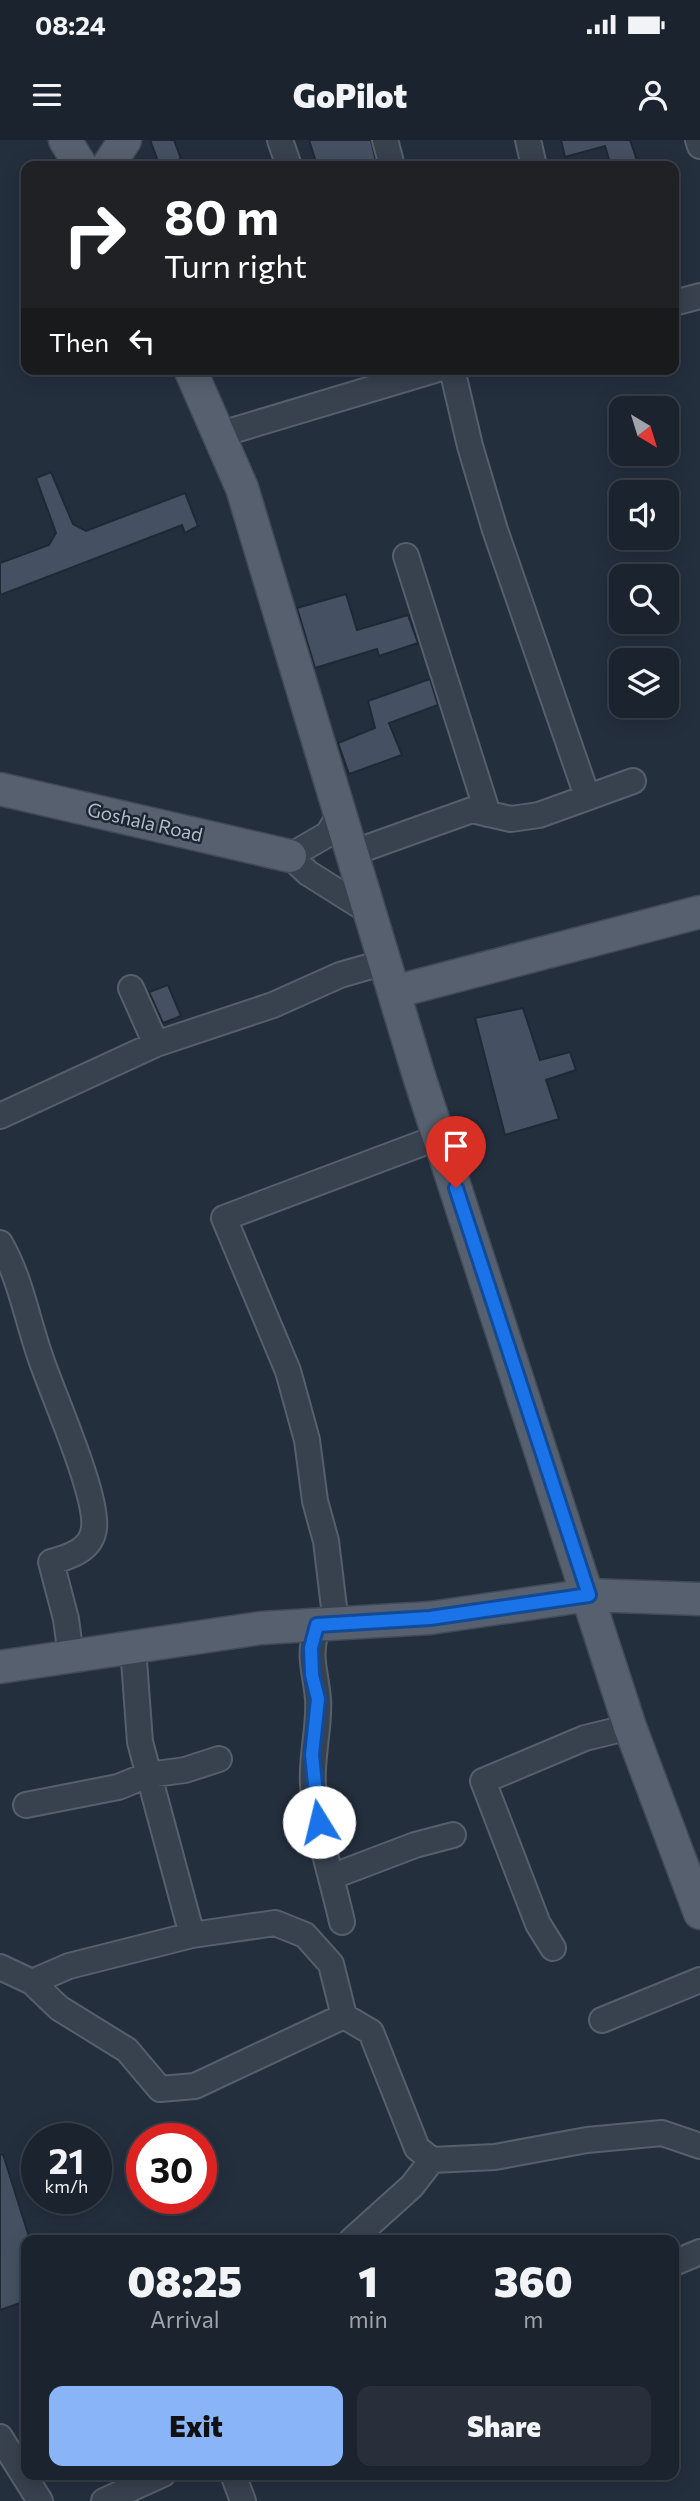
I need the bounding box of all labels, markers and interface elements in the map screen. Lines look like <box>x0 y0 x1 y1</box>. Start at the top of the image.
text: 08:24 <box>35 9 106 40</box>
text: GoPilot <box>293 75 407 115</box>
icon: menu <box>28 76 66 114</box>
icon: person <box>634 76 672 114</box>
text: 80 m <box>164 185 279 245</box>
icon: right <box>49 189 140 280</box>
text: Turn right <box>164 245 307 285</box>
icon: left <box>123 322 161 360</box>
text: Then <box>49 326 109 357</box>
north arrow <box>609 396 679 466</box>
map controls <box>609 396 679 718</box>
button: sound <box>609 480 679 550</box>
button: search <box>609 564 679 634</box>
button: layers <box>609 648 679 718</box>
street label: Goshala Road <box>85 797 205 846</box>
pin <box>426 1116 486 1188</box>
icon: arrive <box>437 1127 475 1165</box>
position arrow <box>282 1785 356 1859</box>
speed limit sign: 30 <box>126 2123 217 2214</box>
text: 21 <box>49 2138 84 2181</box>
text: km/h <box>45 2175 88 2197</box>
text: 08:25 <box>127 2254 242 2306</box>
text: 1 <box>358 2254 378 2306</box>
text: 360 <box>494 2254 573 2306</box>
text: Arrival <box>150 2305 220 2333</box>
text: min <box>348 2305 388 2333</box>
text: m <box>523 2305 543 2333</box>
button: Exit <box>49 2386 343 2466</box>
button: Share <box>357 2386 651 2466</box>

